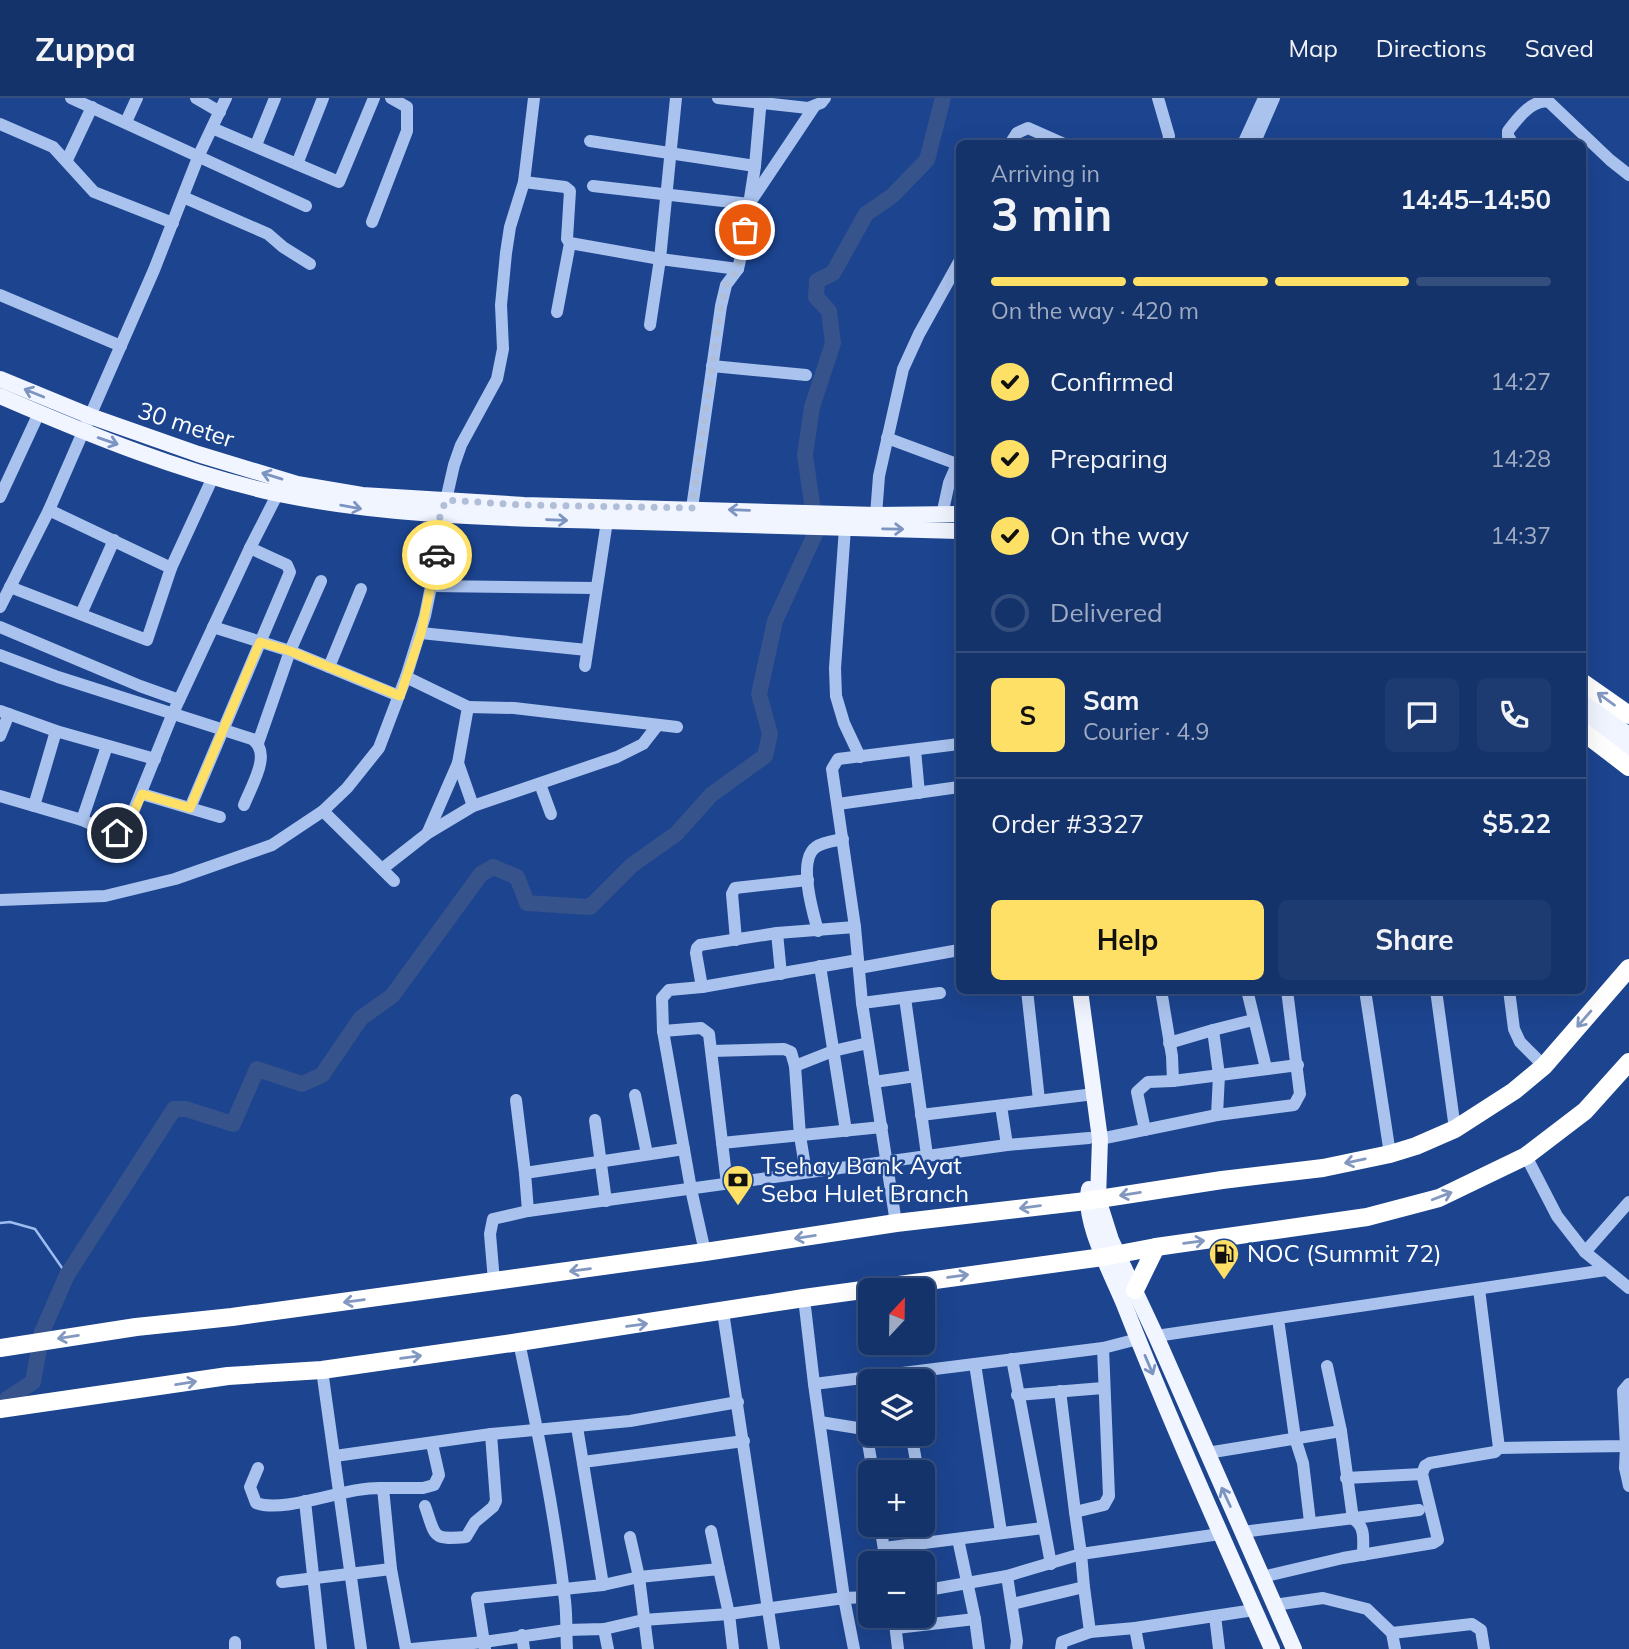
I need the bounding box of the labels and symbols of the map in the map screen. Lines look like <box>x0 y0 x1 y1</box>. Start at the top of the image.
pin <box>715 200 775 260</box>
one-way arrow <box>24 386 45 399</box>
street label: 30 meter <box>134 394 238 454</box>
one-way arrow <box>97 436 119 448</box>
one-way arrow <box>261 469 283 482</box>
one-way arrow <box>339 500 362 514</box>
one-way arrow <box>728 503 751 516</box>
one-way arrow <box>545 513 568 526</box>
courier <box>402 520 472 590</box>
one-way arrow <box>881 523 904 536</box>
one-way arrow <box>1597 691 1616 706</box>
pin <box>87 803 147 863</box>
one-way arrow <box>1576 1010 1592 1028</box>
place label: Tsehay Bank Ayat Seba Hulet Branch <box>761 1150 969 1208</box>
one-way arrow <box>1344 1155 1367 1169</box>
bank icon: Tsehay Bank Ayat Seba Hulet Branch <box>721 1163 755 1207</box>
one-way arrow <box>1119 1188 1142 1201</box>
one-way arrow <box>1430 1189 1452 1202</box>
one-way arrow <box>1020 1201 1042 1214</box>
one-way arrow <box>794 1231 817 1244</box>
one-way arrow <box>1183 1235 1205 1248</box>
fuel station icon: NOC (Summit 72) <box>1207 1237 1241 1281</box>
place label: NOC (Summit 72) <box>1247 1238 1442 1268</box>
one-way arrow <box>569 1263 592 1276</box>
one-way arrow <box>946 1269 969 1282</box>
north arrow <box>858 1278 934 1354</box>
one-way arrow <box>344 1294 366 1307</box>
one-way arrow <box>625 1318 647 1331</box>
one-way arrow <box>57 1331 80 1344</box>
one-way arrow <box>400 1351 422 1364</box>
one-way arrow <box>1143 1354 1156 1375</box>
one-way arrow <box>174 1376 196 1389</box>
one-way arrow <box>1219 1487 1232 1508</box>

